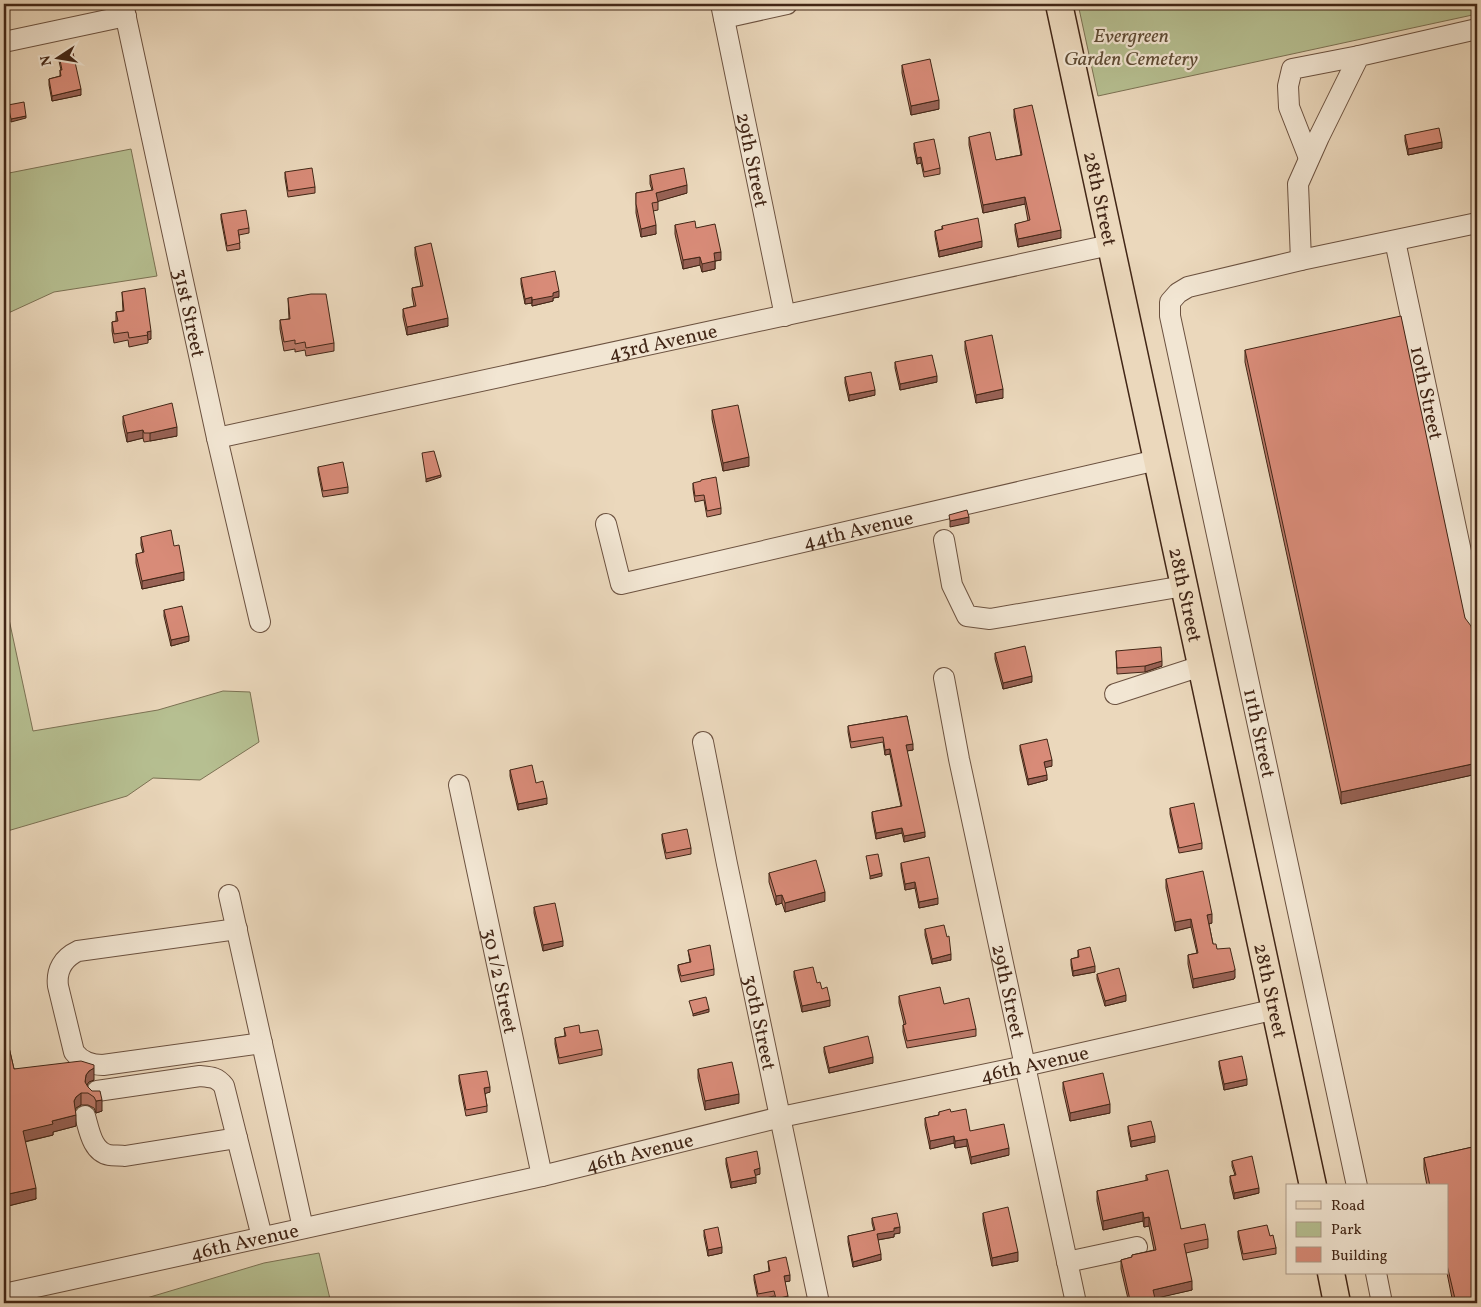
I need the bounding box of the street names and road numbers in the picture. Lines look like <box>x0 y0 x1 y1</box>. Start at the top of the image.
street label: 29th Street <box>728 110 774 210</box>
street label: 28th Street <box>1075 149 1123 249</box>
street label: 31st Street <box>165 266 211 360</box>
street label: 43rd Avenue <box>606 318 720 369</box>
street label: 10th Street <box>1402 344 1449 443</box>
street label: 44th Avenue <box>800 505 916 557</box>
street label: 28th Street <box>1160 545 1208 645</box>
street label: 11th Street <box>1235 686 1281 781</box>
street label: 30 1/2 Street <box>474 926 523 1036</box>
street label: 28th Street <box>1245 941 1293 1041</box>
street label: 29th Street <box>983 942 1031 1042</box>
street label: 30th Street <box>735 972 782 1073</box>
street label: 46th Avenue <box>978 1040 1092 1091</box>
street label: 46th Avenue <box>583 1127 697 1181</box>
street label: 46th Avenue <box>188 1218 302 1269</box>

